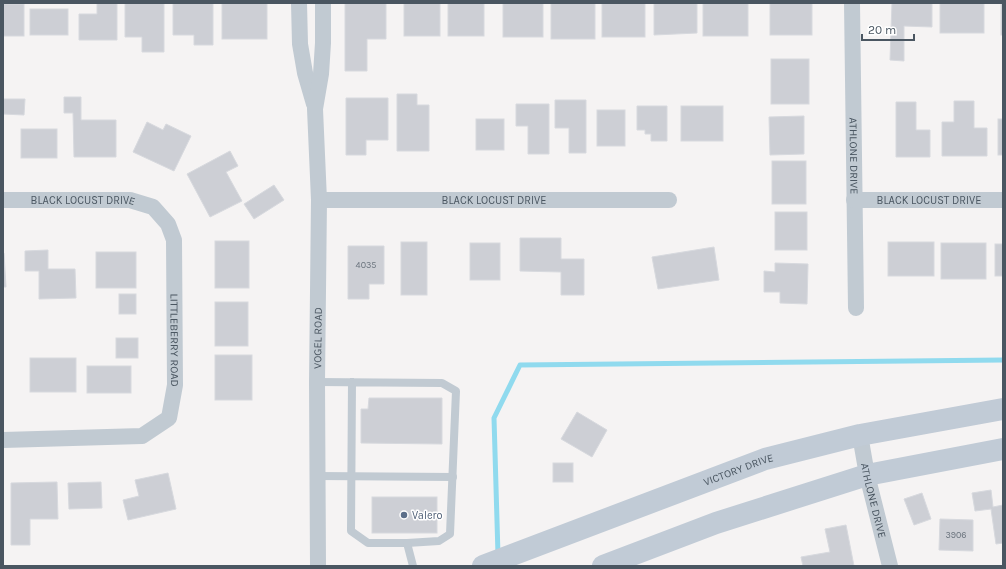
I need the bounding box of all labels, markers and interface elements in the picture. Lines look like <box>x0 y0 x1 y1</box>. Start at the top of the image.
scale bar <box>862 16 914 42</box>
text: 20 m <box>868 23 896 37</box>
street label: ATHLONE DRIVE <box>847 117 861 194</box>
street label: BLACK LOCUST DRIVE <box>31 194 137 208</box>
street label: BLACK LOCUST DRIVE <box>442 194 546 207</box>
street label: BLACK LOCUST DRIVE <box>877 194 981 207</box>
house number: 4035 <box>356 260 376 270</box>
street label: LITTLEBERRY ROAD <box>168 294 182 387</box>
street label: VOGEL ROAD <box>311 307 324 369</box>
street label: VICTORY DRIVE <box>702 451 775 488</box>
street label: ATHLONE DRIVE <box>859 462 889 539</box>
place label: Valero <box>412 509 443 522</box>
marker: Valero <box>399 510 409 520</box>
house number: 3906 <box>945 530 967 540</box>

